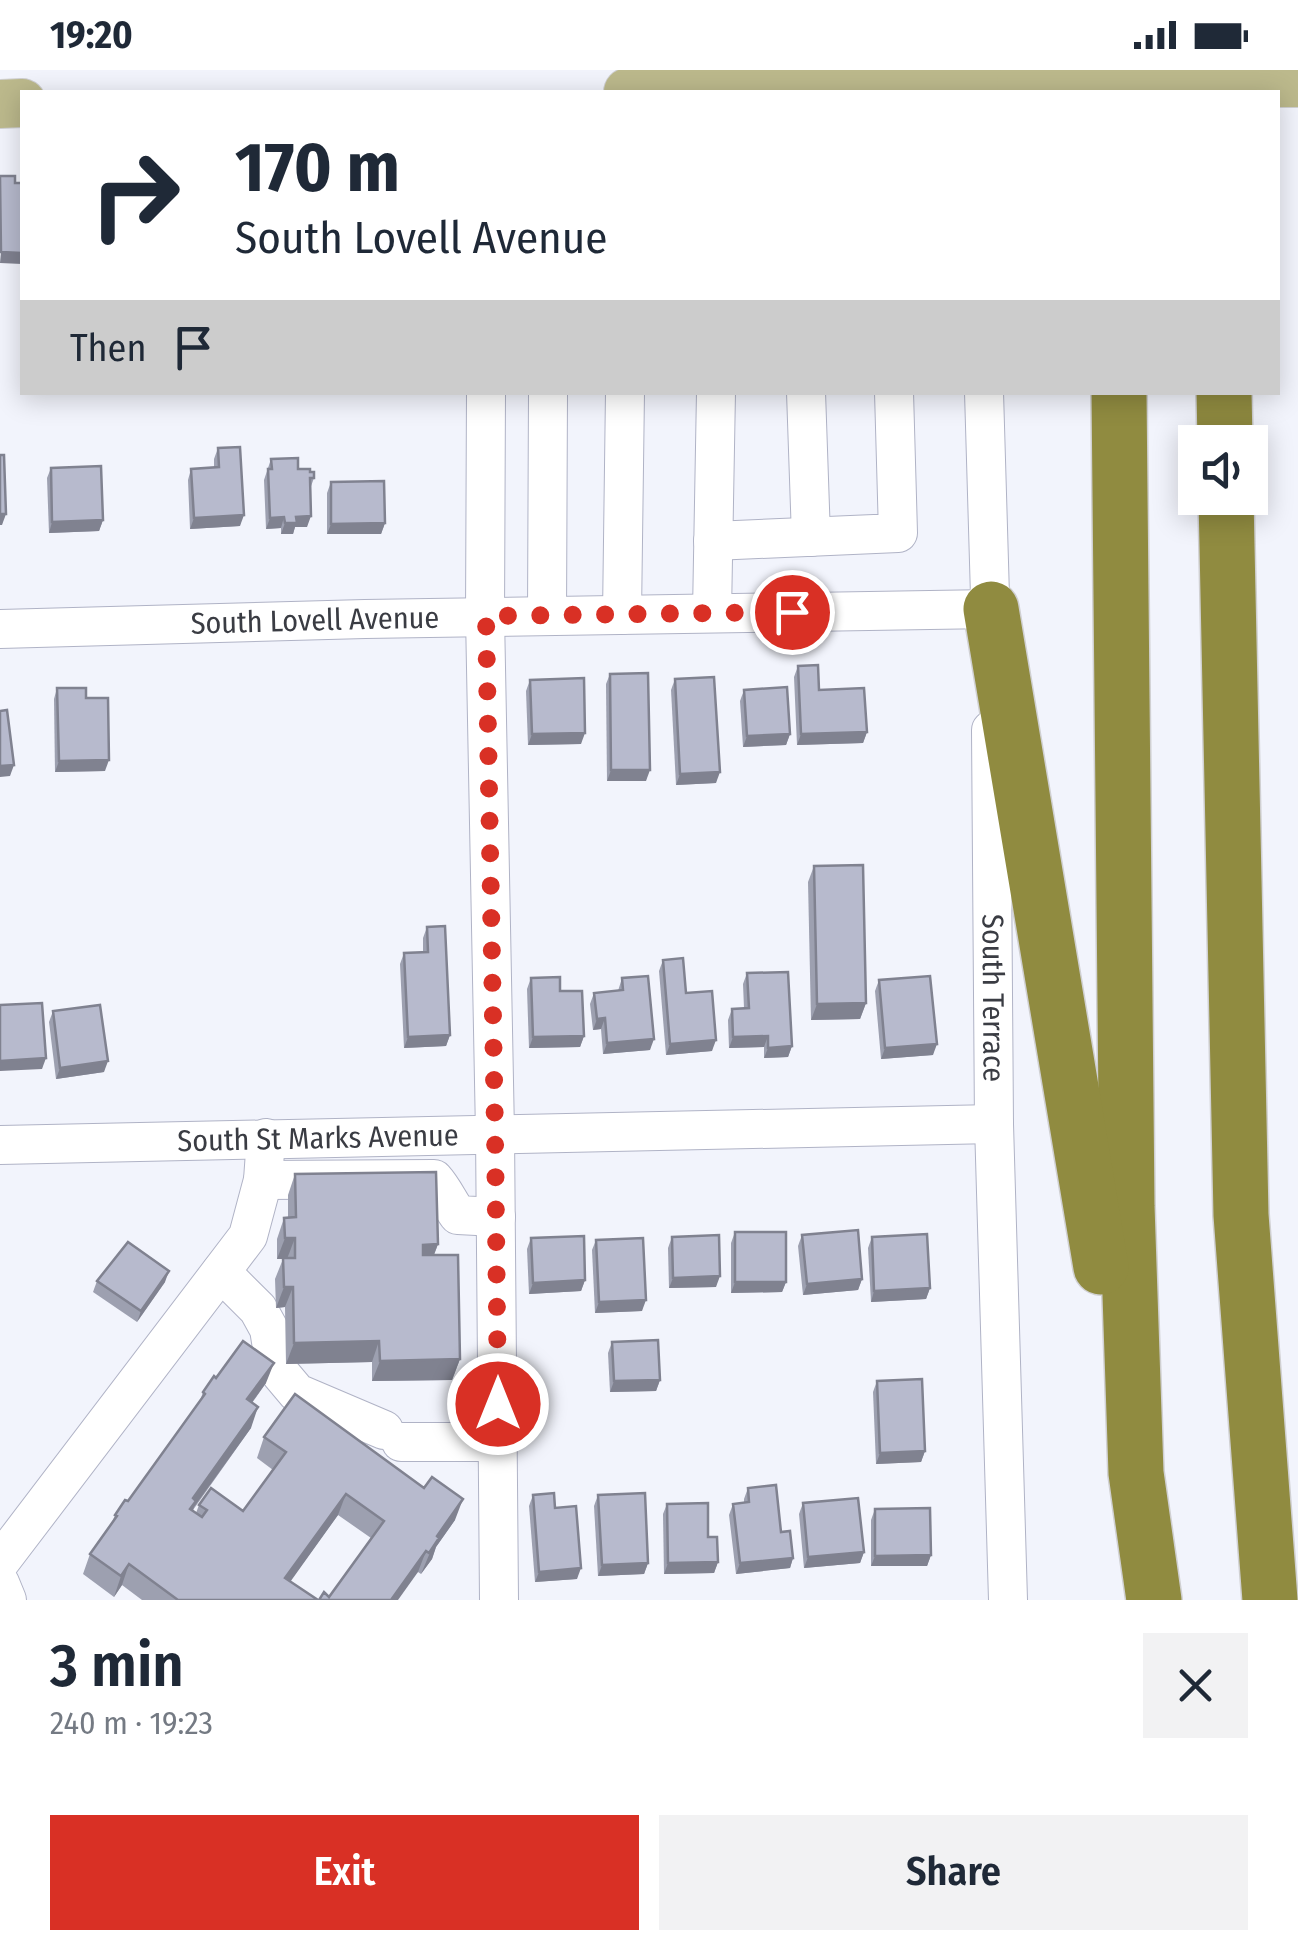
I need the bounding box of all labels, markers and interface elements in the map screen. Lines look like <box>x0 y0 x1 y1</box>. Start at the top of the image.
text: 19:20 <box>50 12 133 58</box>
text: 170 m <box>235 126 400 210</box>
icon: right <box>70 130 200 260</box>
text: South Lovell Avenue <box>235 211 608 265</box>
icon: arrive <box>166 320 221 375</box>
text: Then <box>70 325 146 371</box>
map controls <box>1178 425 1268 515</box>
button: sound <box>1178 425 1268 515</box>
pin <box>750 570 835 655</box>
icon: arrive <box>765 585 820 640</box>
street label: South Lovell Avenue <box>190 600 439 642</box>
street label: South Terrace <box>974 914 1012 1082</box>
street label: South St Marks Avenue <box>177 1117 459 1159</box>
position arrow <box>446 1352 550 1456</box>
text: 3 min <box>50 1630 184 1702</box>
button: close <box>1143 1633 1248 1738</box>
text: 240 m · 19:23 <box>50 1704 213 1742</box>
button: Exit <box>50 1815 639 1930</box>
button: Share <box>659 1815 1248 1930</box>

